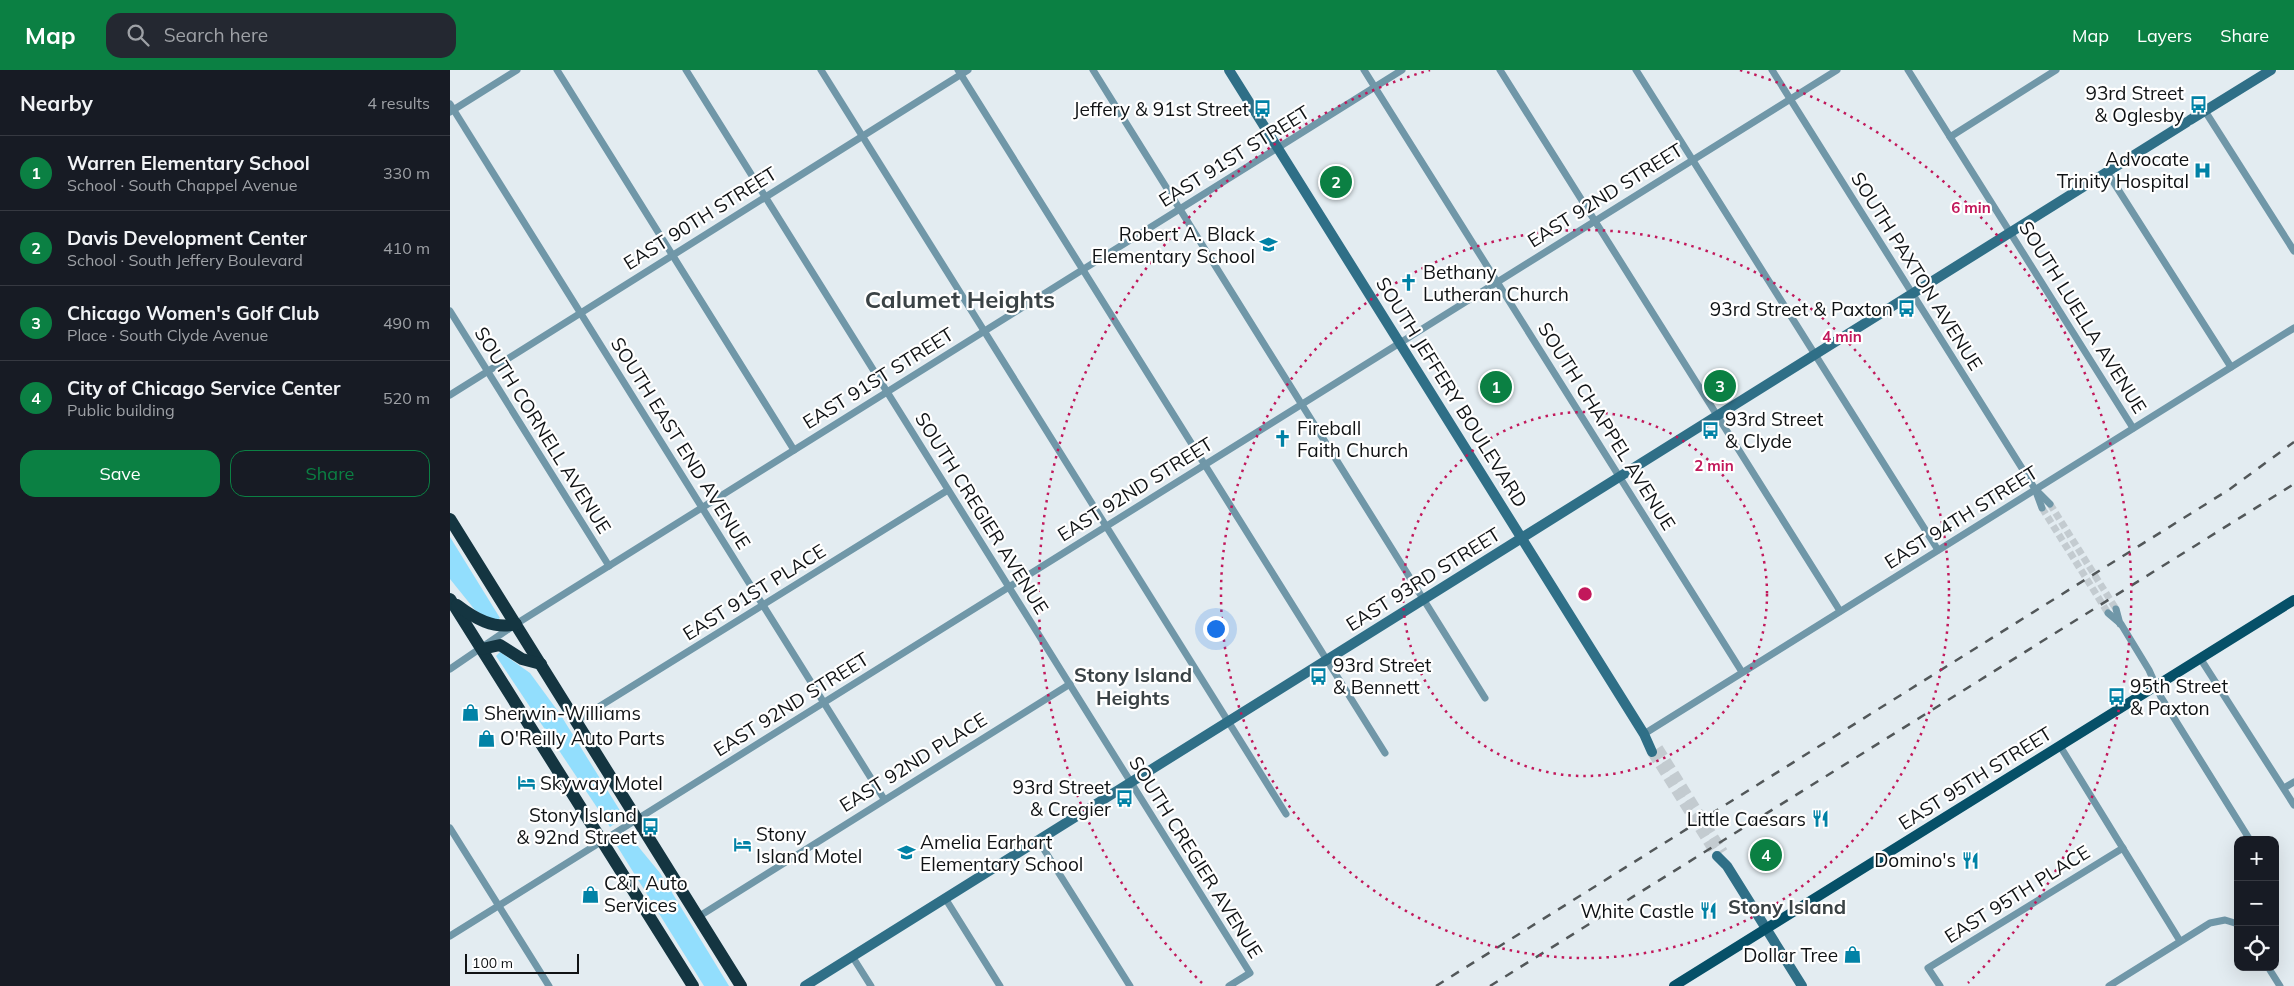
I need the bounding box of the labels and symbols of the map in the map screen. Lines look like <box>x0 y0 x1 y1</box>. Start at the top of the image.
place label: 93rd Street & Oglesby <box>2086 81 2184 127</box>
bus stop icon: 93rd Street & Oglesby <box>2188 94 2208 114</box>
place label: Jeffery & 91st Street <box>1073 97 1249 121</box>
bus stop icon: Jeffery & 91st Street <box>1253 99 1273 119</box>
street label: EAST 91ST STREET <box>1154 100 1314 212</box>
street label: EAST 92ND STREET <box>1523 137 1688 253</box>
place label: Advocate Trinity Hospital <box>2057 147 2189 193</box>
hospital icon: Advocate Trinity Hospital <box>2193 160 2213 180</box>
street label: EAST 90TH STREET <box>619 161 782 275</box>
pin: 2 <box>1320 163 1352 201</box>
street label: SOUTH PAXTON AVENUE <box>1846 167 1988 375</box>
text: 6 min <box>1951 198 1991 217</box>
street label: SOUTH LUELLA AVENUE <box>2014 216 2152 418</box>
place label: Robert A. Black Elementary School <box>1092 222 1255 268</box>
school or university icon: Robert A. Black Elementary School <box>1259 235 1279 255</box>
place label: Bethany Lutheran Church <box>1423 260 1569 306</box>
street label: SOUTH JEFFERY BOULEVARD <box>1371 272 1533 512</box>
church icon: Bethany Lutheran Church <box>1399 273 1419 293</box>
district label: Calumet Heights <box>865 284 1055 314</box>
place label: 93rd Street & Paxton <box>1710 297 1893 321</box>
bus stop icon: 93rd Street & Paxton <box>1897 299 1917 319</box>
street label: SOUTH CHAPPEL AVENUE <box>1533 318 1681 534</box>
street label: SOUTH CORNELL AVENUE <box>469 322 617 538</box>
street label: EAST 91ST STREET <box>798 322 958 434</box>
text: 4 min <box>1822 327 1862 346</box>
street label: SOUTH EAST END AVENUE <box>606 333 756 553</box>
pin: 3 <box>1704 367 1736 405</box>
pin: 1 <box>1480 368 1512 406</box>
place label: 93rd Street & Clyde <box>1725 407 1824 453</box>
street label: SOUTH CREGIER AVENUE <box>910 408 1054 618</box>
place label: Fireball Faith Church <box>1297 416 1408 462</box>
bus stop icon: 93rd Street & Clyde <box>1701 420 1721 440</box>
church icon: Fireball Faith Church <box>1273 429 1293 449</box>
street label: EAST 92ND STREET <box>1053 431 1218 547</box>
text: 2 min <box>1694 456 1734 475</box>
street label: EAST 94TH STREET <box>1880 460 2043 574</box>
street label: EAST 93RD STREET <box>1341 521 1505 636</box>
street label: EAST 91ST PLACE <box>678 538 830 646</box>
centre of rings <box>1576 585 1594 603</box>
your location <box>1203 616 1229 642</box>
street label: EAST 92ND STREET <box>709 646 874 762</box>
place label: 93rd Street & Bennett <box>1333 653 1432 699</box>
district label: Stony Island Heights <box>1074 662 1192 710</box>
bus stop icon: 93rd Street & Bennett <box>1309 666 1329 686</box>
place label: 95th Street & Paxton <box>2130 674 2228 720</box>
bus stop icon: 95th Street & Paxton <box>2106 687 2126 707</box>
place label: Sherwin-Williams <box>484 701 641 725</box>
shop icon: Sherwin-Williams <box>460 703 480 723</box>
street label: EAST 92ND PLACE <box>835 707 991 817</box>
street label: EAST 95TH STREET <box>1894 721 2057 835</box>
place label: O'Reilly Auto Parts <box>500 726 665 750</box>
shop icon: O'Reilly Auto Parts <box>476 728 496 748</box>
street label: SOUTH CREGIER AVENUE <box>1124 752 1268 962</box>
place label: Skyway Motel <box>540 771 663 795</box>
hotel icon: Skyway Motel <box>516 773 536 793</box>
place label: 93rd Street & Cregier <box>1013 775 1111 821</box>
bus stop icon: 93rd Street & Cregier <box>1115 788 1135 808</box>
place label: Stony Island & 92nd Street <box>516 803 637 849</box>
place label: Little Caesars <box>1687 807 1806 831</box>
restaurant icon: Little Caesars <box>1810 809 1830 829</box>
bus stop icon: Stony Island & 92nd Street <box>641 816 661 836</box>
place label: Stony Island Motel <box>756 822 862 868</box>
place label: Amelia Earhart Elementary School <box>920 830 1083 876</box>
hotel icon: Stony Island Motel <box>732 835 752 855</box>
pin: 4 <box>1750 836 1782 874</box>
street label: EAST 95TH PLACE <box>1940 840 2094 948</box>
school or university icon: Amelia Earhart Elementary School <box>896 843 916 863</box>
place label: Domino's <box>1874 848 1956 872</box>
restaurant icon: Domino's <box>1960 850 1980 870</box>
place label: C&T Auto Services <box>604 871 688 917</box>
shop icon: C&T Auto Services <box>580 884 600 904</box>
district label: Stony Island <box>1728 894 1846 919</box>
place label: White Castle <box>1580 899 1694 923</box>
restaurant icon: White Castle <box>1698 901 1718 921</box>
place label: Dollar Tree <box>1743 943 1838 967</box>
shop icon: Dollar Tree <box>1842 945 1862 965</box>
scale bar <box>465 951 579 974</box>

